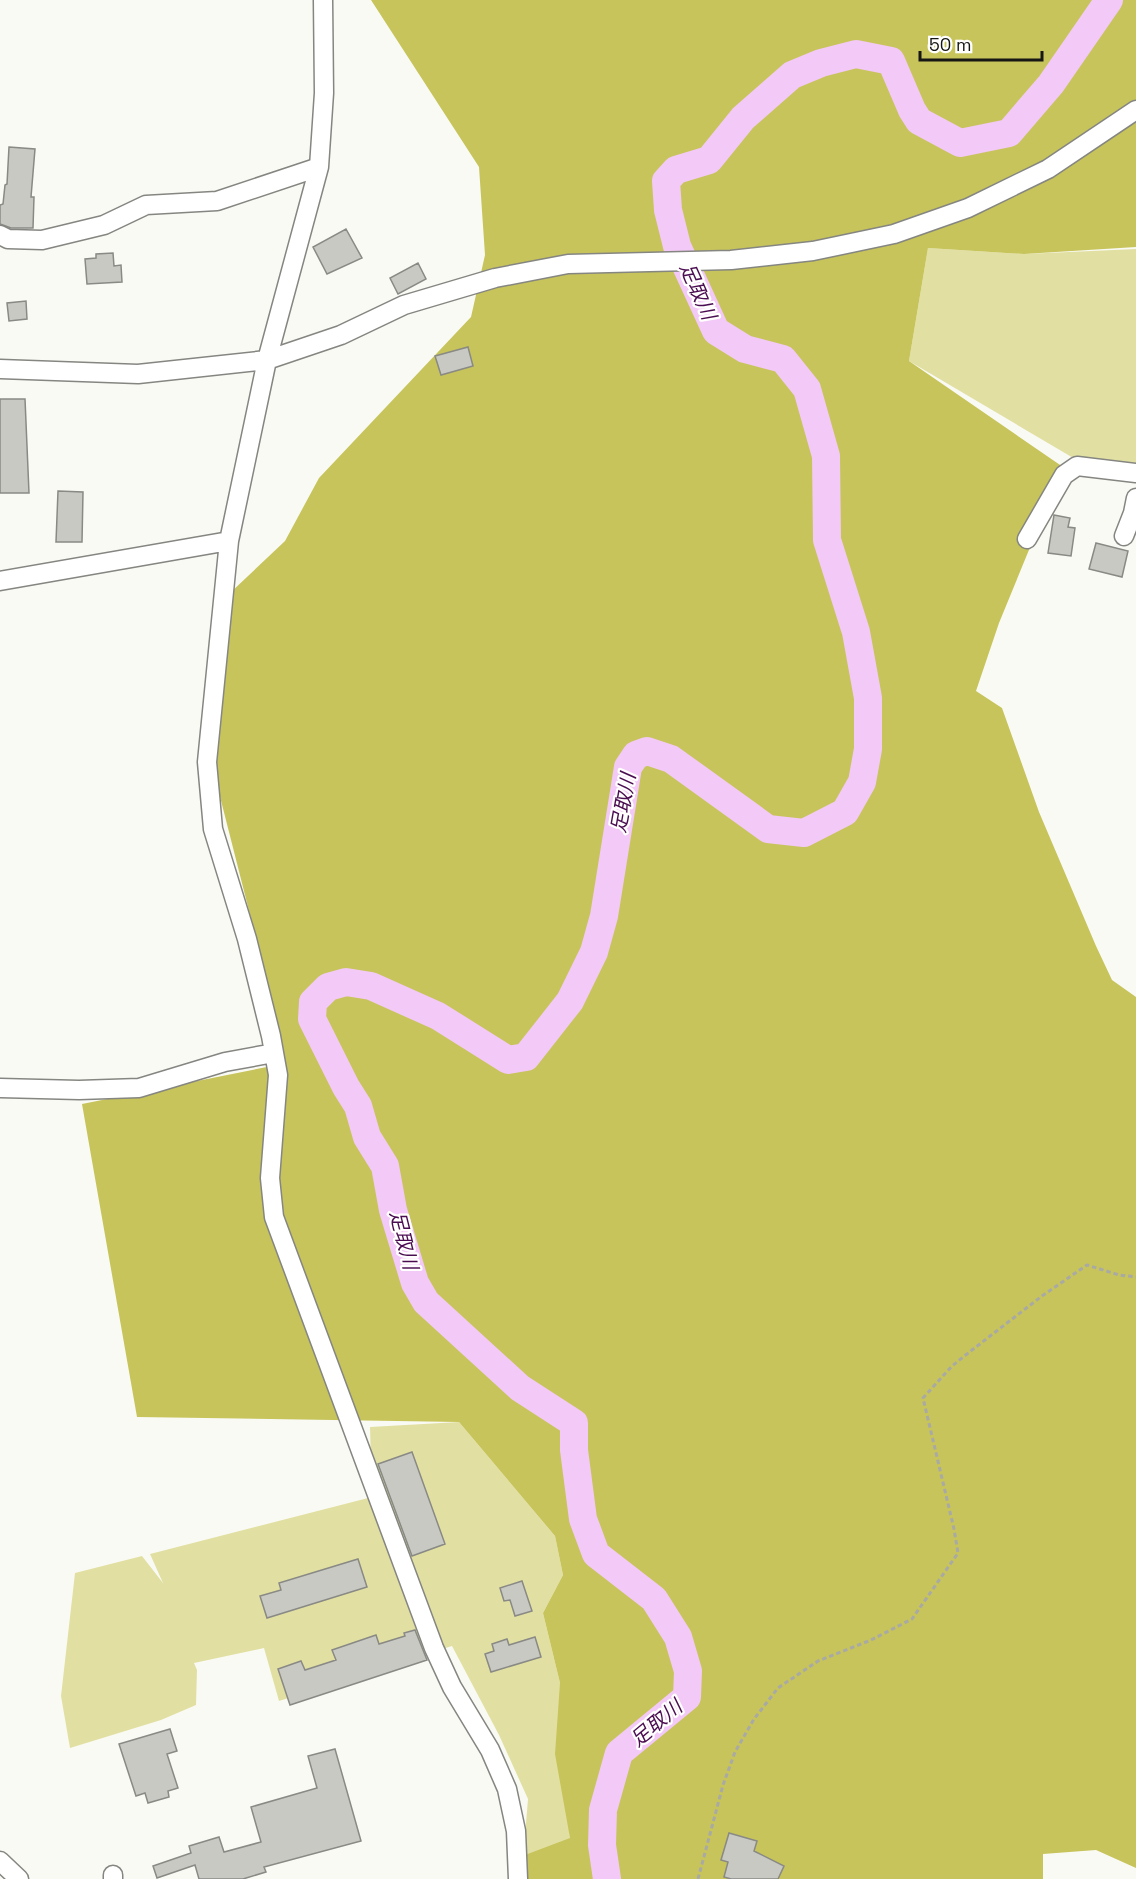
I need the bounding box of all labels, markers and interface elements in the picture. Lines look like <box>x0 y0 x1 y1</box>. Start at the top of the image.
scale bar <box>920 24 1042 62</box>
text: 50 m <box>929 33 971 56</box>
water label: 足取川 <box>674 258 723 326</box>
water label: 足取川 <box>605 769 641 835</box>
water label: 足取川 <box>384 1208 424 1274</box>
water label: 足取川 <box>625 1692 689 1752</box>

